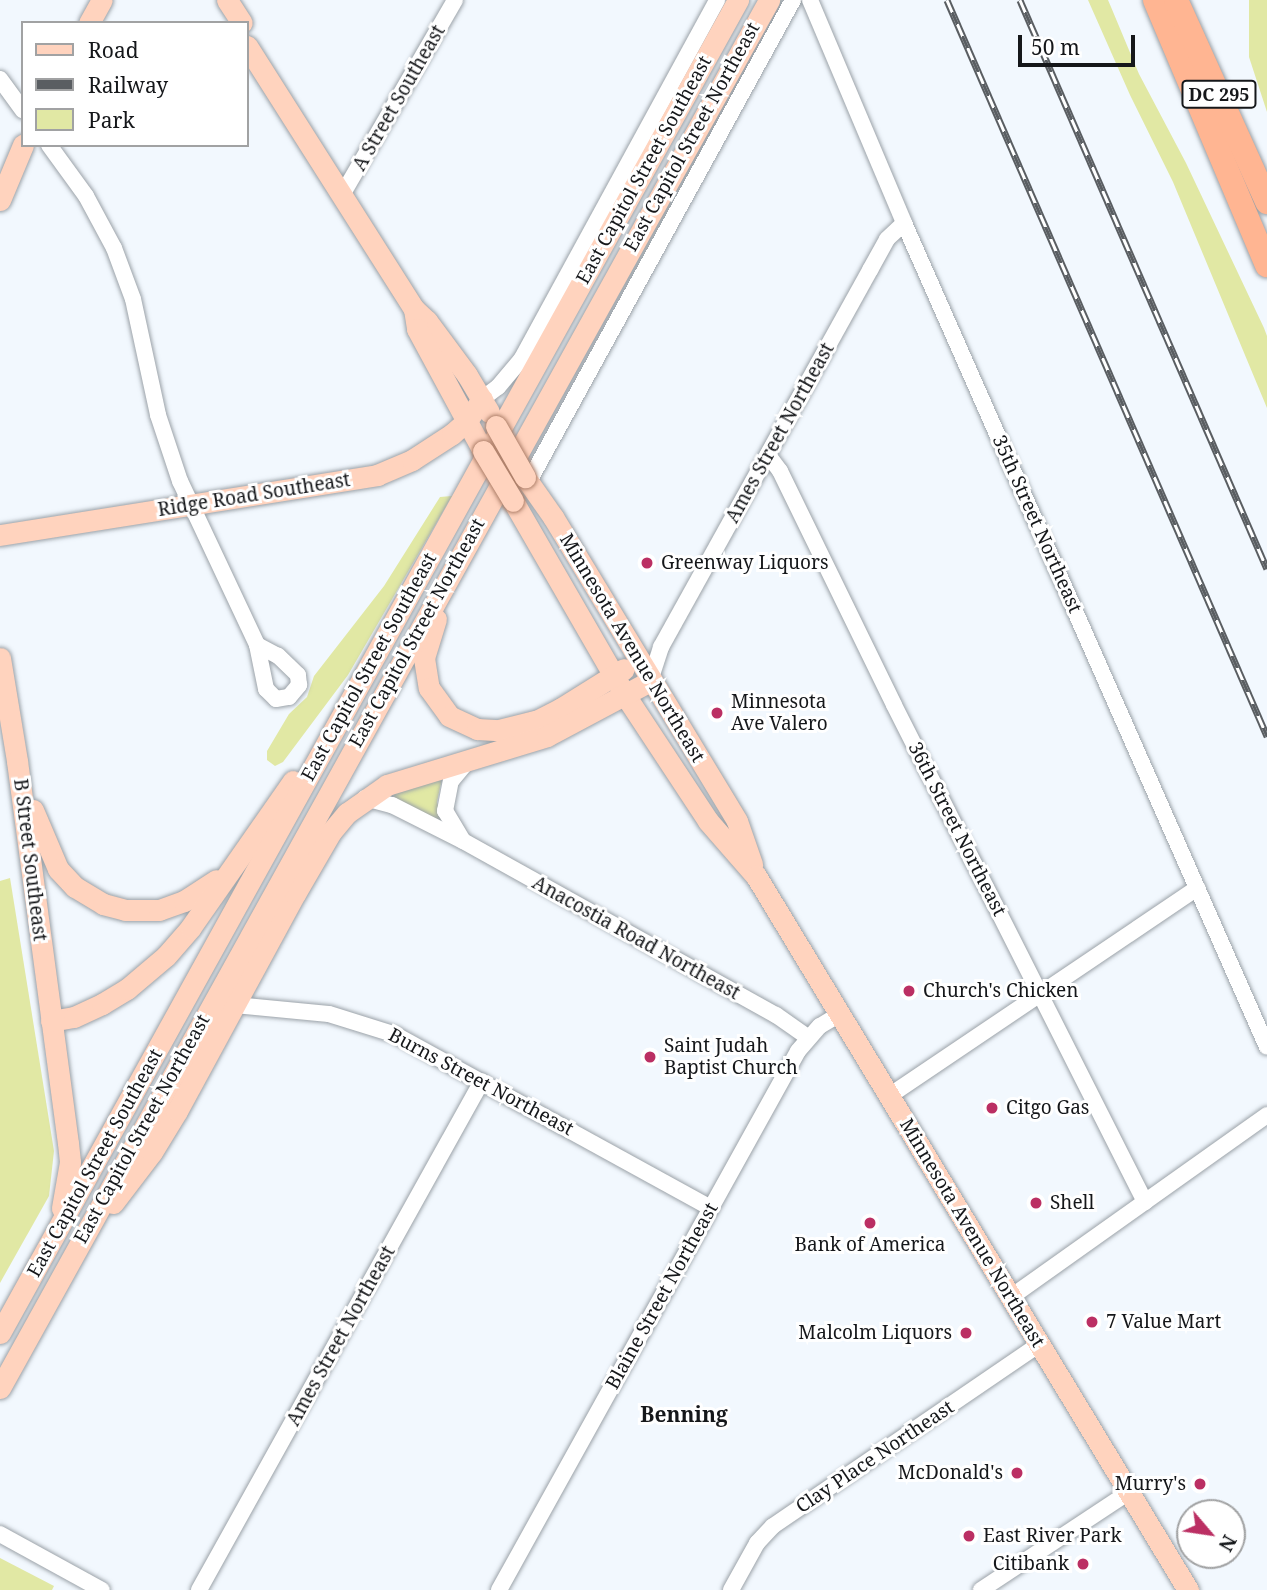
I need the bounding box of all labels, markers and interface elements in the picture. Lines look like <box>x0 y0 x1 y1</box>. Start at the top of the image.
street label: East Capitol Street Northeast <box>619 18 765 256</box>
legend <box>21 21 248 147</box>
street label: A Street Southeast <box>348 21 450 175</box>
scale bar <box>1022 21 1139 65</box>
text: 50 m <box>1031 33 1080 61</box>
text: Road <box>88 36 139 64</box>
street label: East Capitol Street Southeast <box>572 52 716 288</box>
text: Railway <box>88 71 168 99</box>
road number: DC 295 <box>1180 80 1258 108</box>
text: Park <box>88 106 135 134</box>
street label: Ames Street Northeast <box>721 339 839 527</box>
street label: 35th Street Northeast <box>988 432 1086 616</box>
street label: Ridge Road Southeast <box>156 469 352 521</box>
street label: East Capitol Street Northeast <box>344 514 490 752</box>
street label: Minnesota Avenue Northeast <box>555 530 709 766</box>
street label: East Capitol Street Southeast <box>297 549 441 785</box>
place label: Greenway Liquors <box>661 552 829 574</box>
marker: Greenway Liquors <box>639 555 655 571</box>
place label: Minnesota Ave Valero <box>731 691 828 735</box>
marker: Minnesota Ave Valero <box>709 705 725 721</box>
street label: 36th Street Northeast <box>903 738 1011 920</box>
street label: B Street Southeast <box>9 777 51 943</box>
street label: Anacostia Road Northeast <box>528 871 744 1005</box>
place label: Church's Chicken <box>923 980 1078 1002</box>
marker: Church's Chicken <box>901 983 917 999</box>
street label: East Capitol Street Northeast <box>69 1010 215 1248</box>
street label: Burns Street Northeast <box>385 1023 577 1141</box>
place label: Saint Judah Baptist Church <box>664 1035 798 1079</box>
street label: East Capitol Street Southeast <box>23 1045 167 1281</box>
marker: Saint Judah Baptist Church <box>642 1049 658 1065</box>
place label: Citgo Gas <box>1006 1097 1089 1119</box>
marker: Citgo Gas <box>984 1100 1000 1116</box>
street label: Minnesota Avenue Northeast <box>895 1115 1049 1351</box>
place label: Shell <box>1050 1192 1094 1214</box>
marker: Shell <box>1028 1195 1044 1211</box>
street label: Blaine Street Northeast <box>601 1199 723 1393</box>
marker: Bank of America <box>862 1215 878 1231</box>
place label: Bank of America <box>795 1234 945 1256</box>
street label: Ames Street Northeast <box>282 1242 400 1430</box>
place label: 7 Value Mart <box>1106 1311 1221 1333</box>
marker: 7 Value Mart <box>1084 1314 1100 1330</box>
place label: Malcolm Liquors <box>798 1322 952 1344</box>
marker: Malcolm Liquors <box>958 1325 974 1341</box>
street label: Clay Place Northeast <box>792 1396 958 1518</box>
district label: Benning <box>640 1401 728 1427</box>
place label: McDonald's <box>898 1462 1003 1484</box>
marker: McDonald's <box>1009 1465 1025 1481</box>
place label: Murry's <box>1115 1473 1186 1495</box>
marker: Murry's <box>1192 1476 1208 1492</box>
north arrow <box>1176 1499 1246 1569</box>
place label: East River Park <box>983 1525 1122 1547</box>
marker: East River Park <box>961 1528 977 1544</box>
text: N <box>1213 1530 1243 1556</box>
place label: Citibank <box>993 1553 1069 1575</box>
marker: Citibank <box>1075 1556 1091 1572</box>

